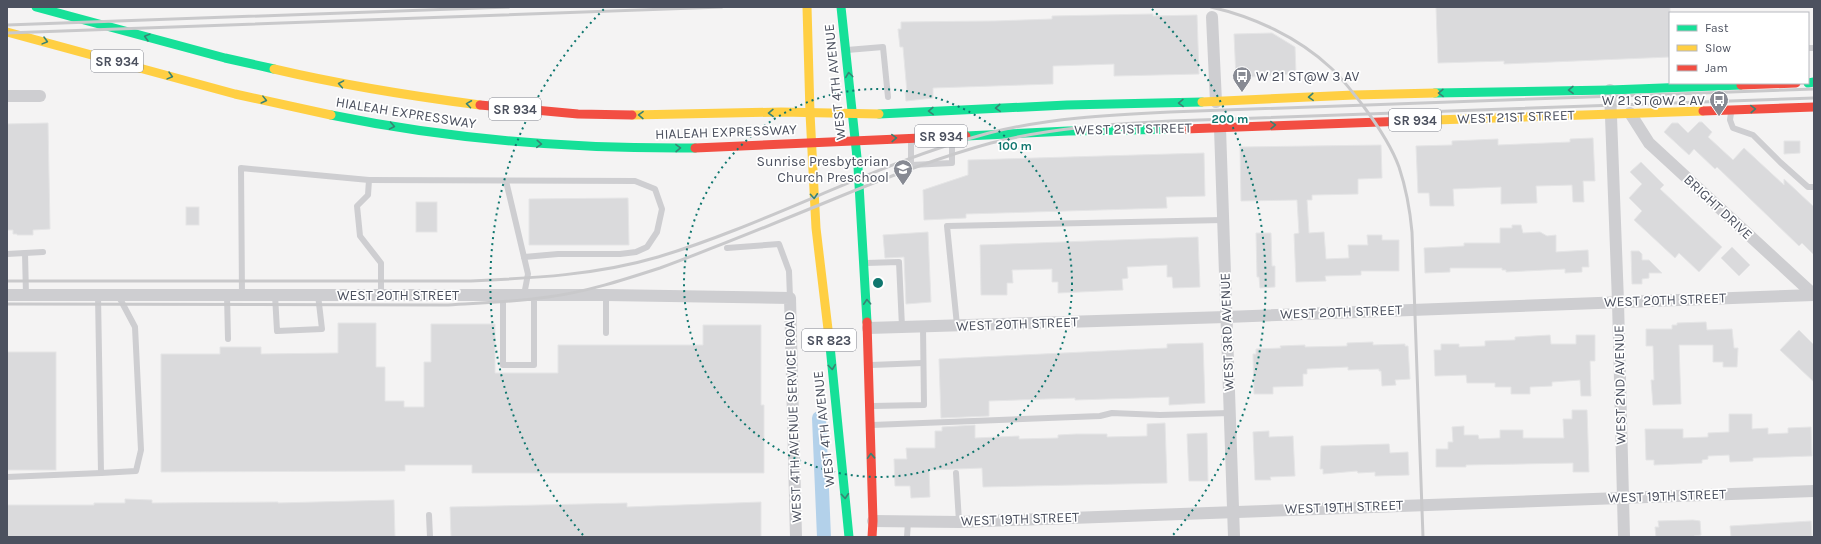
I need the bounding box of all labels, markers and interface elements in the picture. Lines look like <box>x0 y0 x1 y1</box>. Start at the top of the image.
legend <box>1669 12 1809 84</box>
text: Fast <box>1705 21 1729 35</box>
street label: WEST 4TH AVENUE <box>820 23 850 141</box>
one-way arrow <box>144 33 151 42</box>
one-way arrow <box>42 37 48 45</box>
text: Slow <box>1705 41 1731 55</box>
road number: SR 934 <box>91 50 143 72</box>
text: Jam <box>1705 61 1728 75</box>
bus stop icon: W 21 ST@W 3 AV <box>1231 65 1253 93</box>
place label: W 21 ST@W 3 AV <box>1256 68 1360 85</box>
one-way arrow <box>167 71 174 79</box>
one-way arrow <box>844 72 853 78</box>
one-way arrow <box>338 80 344 88</box>
one-way arrow <box>1568 86 1574 95</box>
one-way arrow <box>1438 89 1444 97</box>
bus stop icon: W 21 ST@W 2 AV <box>1708 89 1730 117</box>
place label: W 21 ST@W 2 AV <box>1602 92 1705 109</box>
one-way arrow <box>1308 93 1314 101</box>
street label: HIALEAH EXPRESSWAY <box>335 94 478 133</box>
one-way arrow <box>260 95 267 104</box>
road number: SR 934 <box>489 98 541 120</box>
one-way arrow <box>1178 98 1184 107</box>
one-way arrow <box>466 100 472 109</box>
one-way arrow <box>995 104 1001 113</box>
one-way arrow <box>1750 105 1756 113</box>
street label: WEST 21ST STREET <box>1457 106 1575 128</box>
one-way arrow <box>928 107 934 116</box>
one-way arrow <box>768 108 774 117</box>
road number: SR 934 <box>1389 109 1441 131</box>
one-way arrow <box>638 111 644 119</box>
text: 200 m <box>1212 112 1248 126</box>
street label: WEST 21ST STREET <box>1074 119 1192 139</box>
one-way arrow <box>388 121 395 130</box>
street label: HIALEAH EXPRESSWAY <box>655 121 797 143</box>
one-way arrow <box>1270 121 1276 130</box>
road number: SR 934 <box>915 125 967 147</box>
one-way arrow <box>891 134 897 142</box>
one-way arrow <box>536 139 542 148</box>
text: 100 m <box>998 139 1032 153</box>
one-way arrow <box>675 144 681 152</box>
place label: Sunrise Presbyterian Church Preschool <box>756 153 889 186</box>
school or university icon: Sunrise Presbyterian Church Preschool <box>892 158 914 186</box>
street label: BRIGHT DRIVE <box>1680 171 1756 243</box>
one-way arrow <box>809 193 818 199</box>
street label: WEST 3RD AVENUE <box>1216 272 1238 392</box>
centre of rings <box>871 276 885 290</box>
street label: WEST 20TH STREET <box>337 287 459 304</box>
street label: WEST 20TH STREET <box>1604 289 1726 311</box>
one-way arrow <box>862 299 871 305</box>
street label: WEST 20TH STREET <box>1280 301 1402 323</box>
street label: WEST 4TH AVENUE SERVICE ROAD <box>781 311 805 523</box>
street label: WEST 20TH STREET <box>956 313 1078 335</box>
street label: WEST 2ND AVENUE <box>1610 325 1630 445</box>
road number: SR 823 <box>802 329 856 351</box>
one-way arrow <box>827 364 836 370</box>
street label: WEST 4TH AVENUE <box>809 370 839 488</box>
one-way arrow <box>867 453 876 459</box>
street label: WEST 19TH STREET <box>1608 485 1726 507</box>
one-way arrow <box>841 493 850 499</box>
street label: WEST 19TH STREET <box>1285 496 1403 518</box>
street label: WEST 19TH STREET <box>961 508 1079 530</box>

